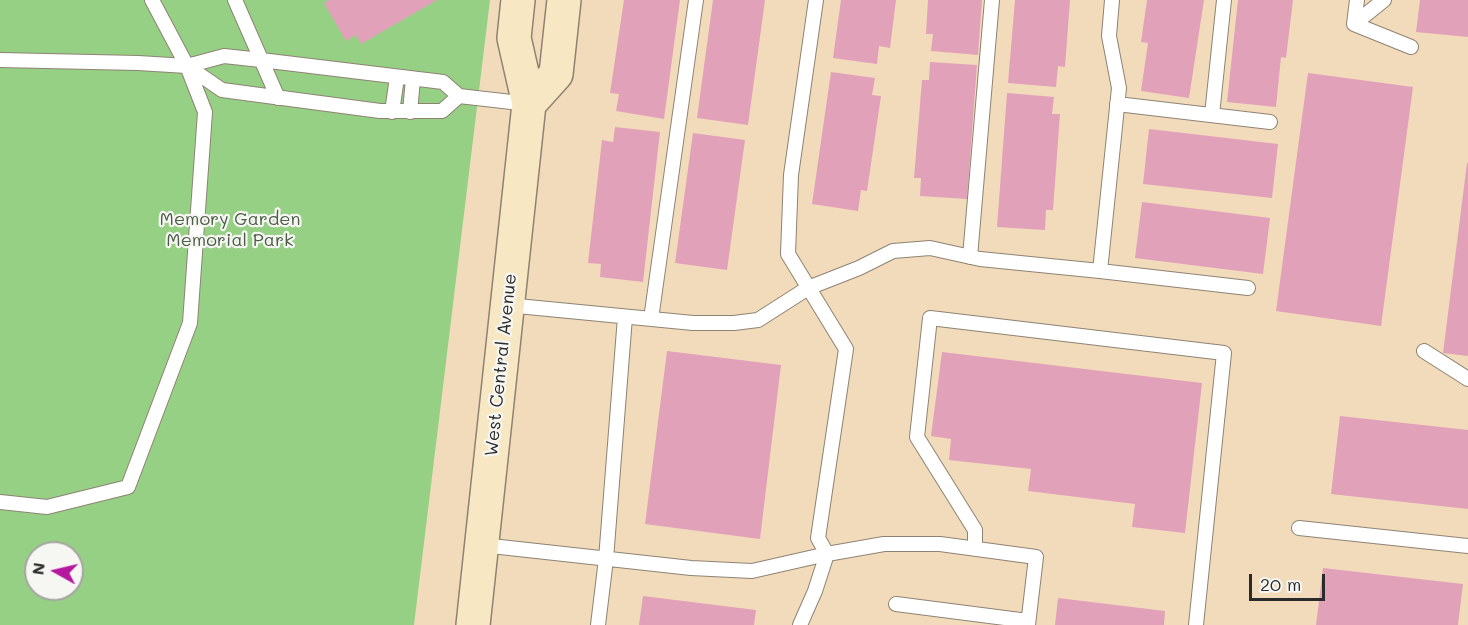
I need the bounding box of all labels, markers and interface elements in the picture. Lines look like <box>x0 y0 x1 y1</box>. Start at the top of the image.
park label: Memory Garden Memorial Park <box>160 208 300 250</box>
street label: West Central Avenue <box>481 272 521 458</box>
north arrow <box>24 541 84 601</box>
text: N <box>26 561 49 576</box>
scale bar <box>1252 562 1328 600</box>
text: 20 m <box>1260 572 1301 596</box>

